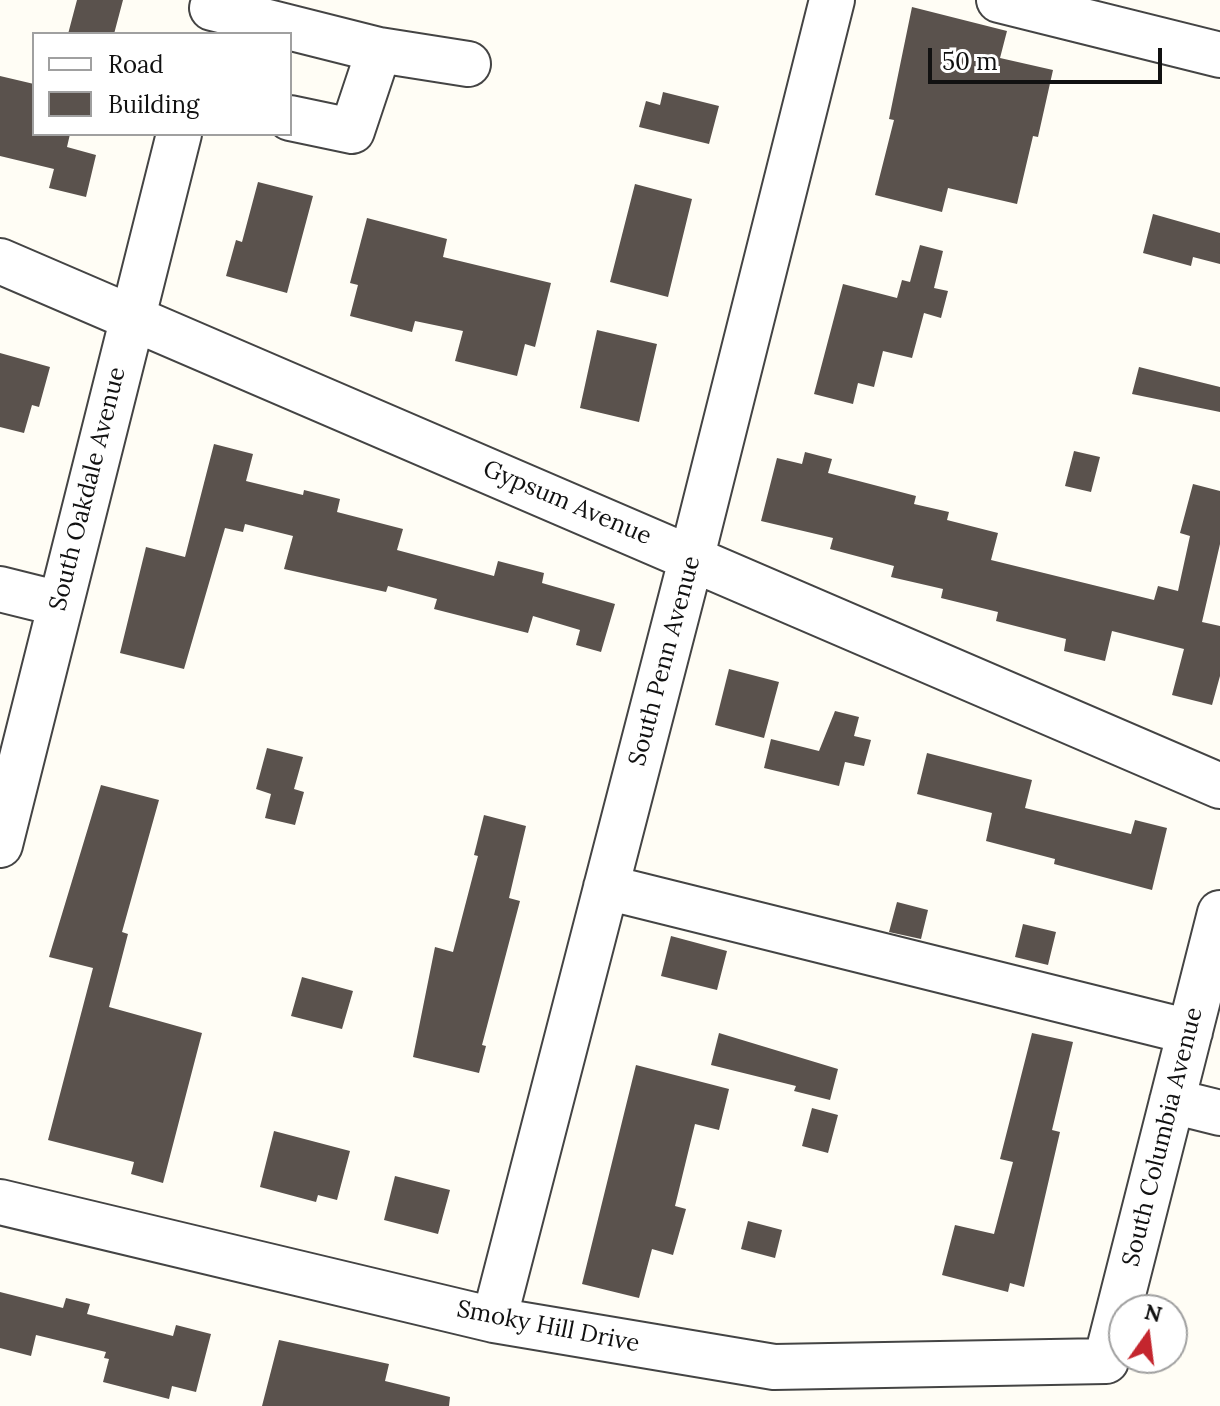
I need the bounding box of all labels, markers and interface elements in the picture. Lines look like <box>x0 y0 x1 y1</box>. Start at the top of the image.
legend <box>32 32 292 136</box>
scale bar <box>932 32 1166 82</box>
text: 50 m <box>942 46 998 77</box>
text: Road <box>108 49 164 80</box>
text: Building <box>108 89 199 120</box>
street label: South Oakdale Avenue <box>44 364 132 614</box>
street label: Gypsum Avenue <box>479 455 655 551</box>
street label: South Penn Avenue <box>623 553 707 769</box>
street label: South Columbia Avenue <box>1117 1004 1209 1270</box>
north arrow <box>1108 1294 1188 1374</box>
street label: Smoky Hill Drive <box>454 1295 642 1359</box>
text: N <box>1142 1297 1165 1328</box>

